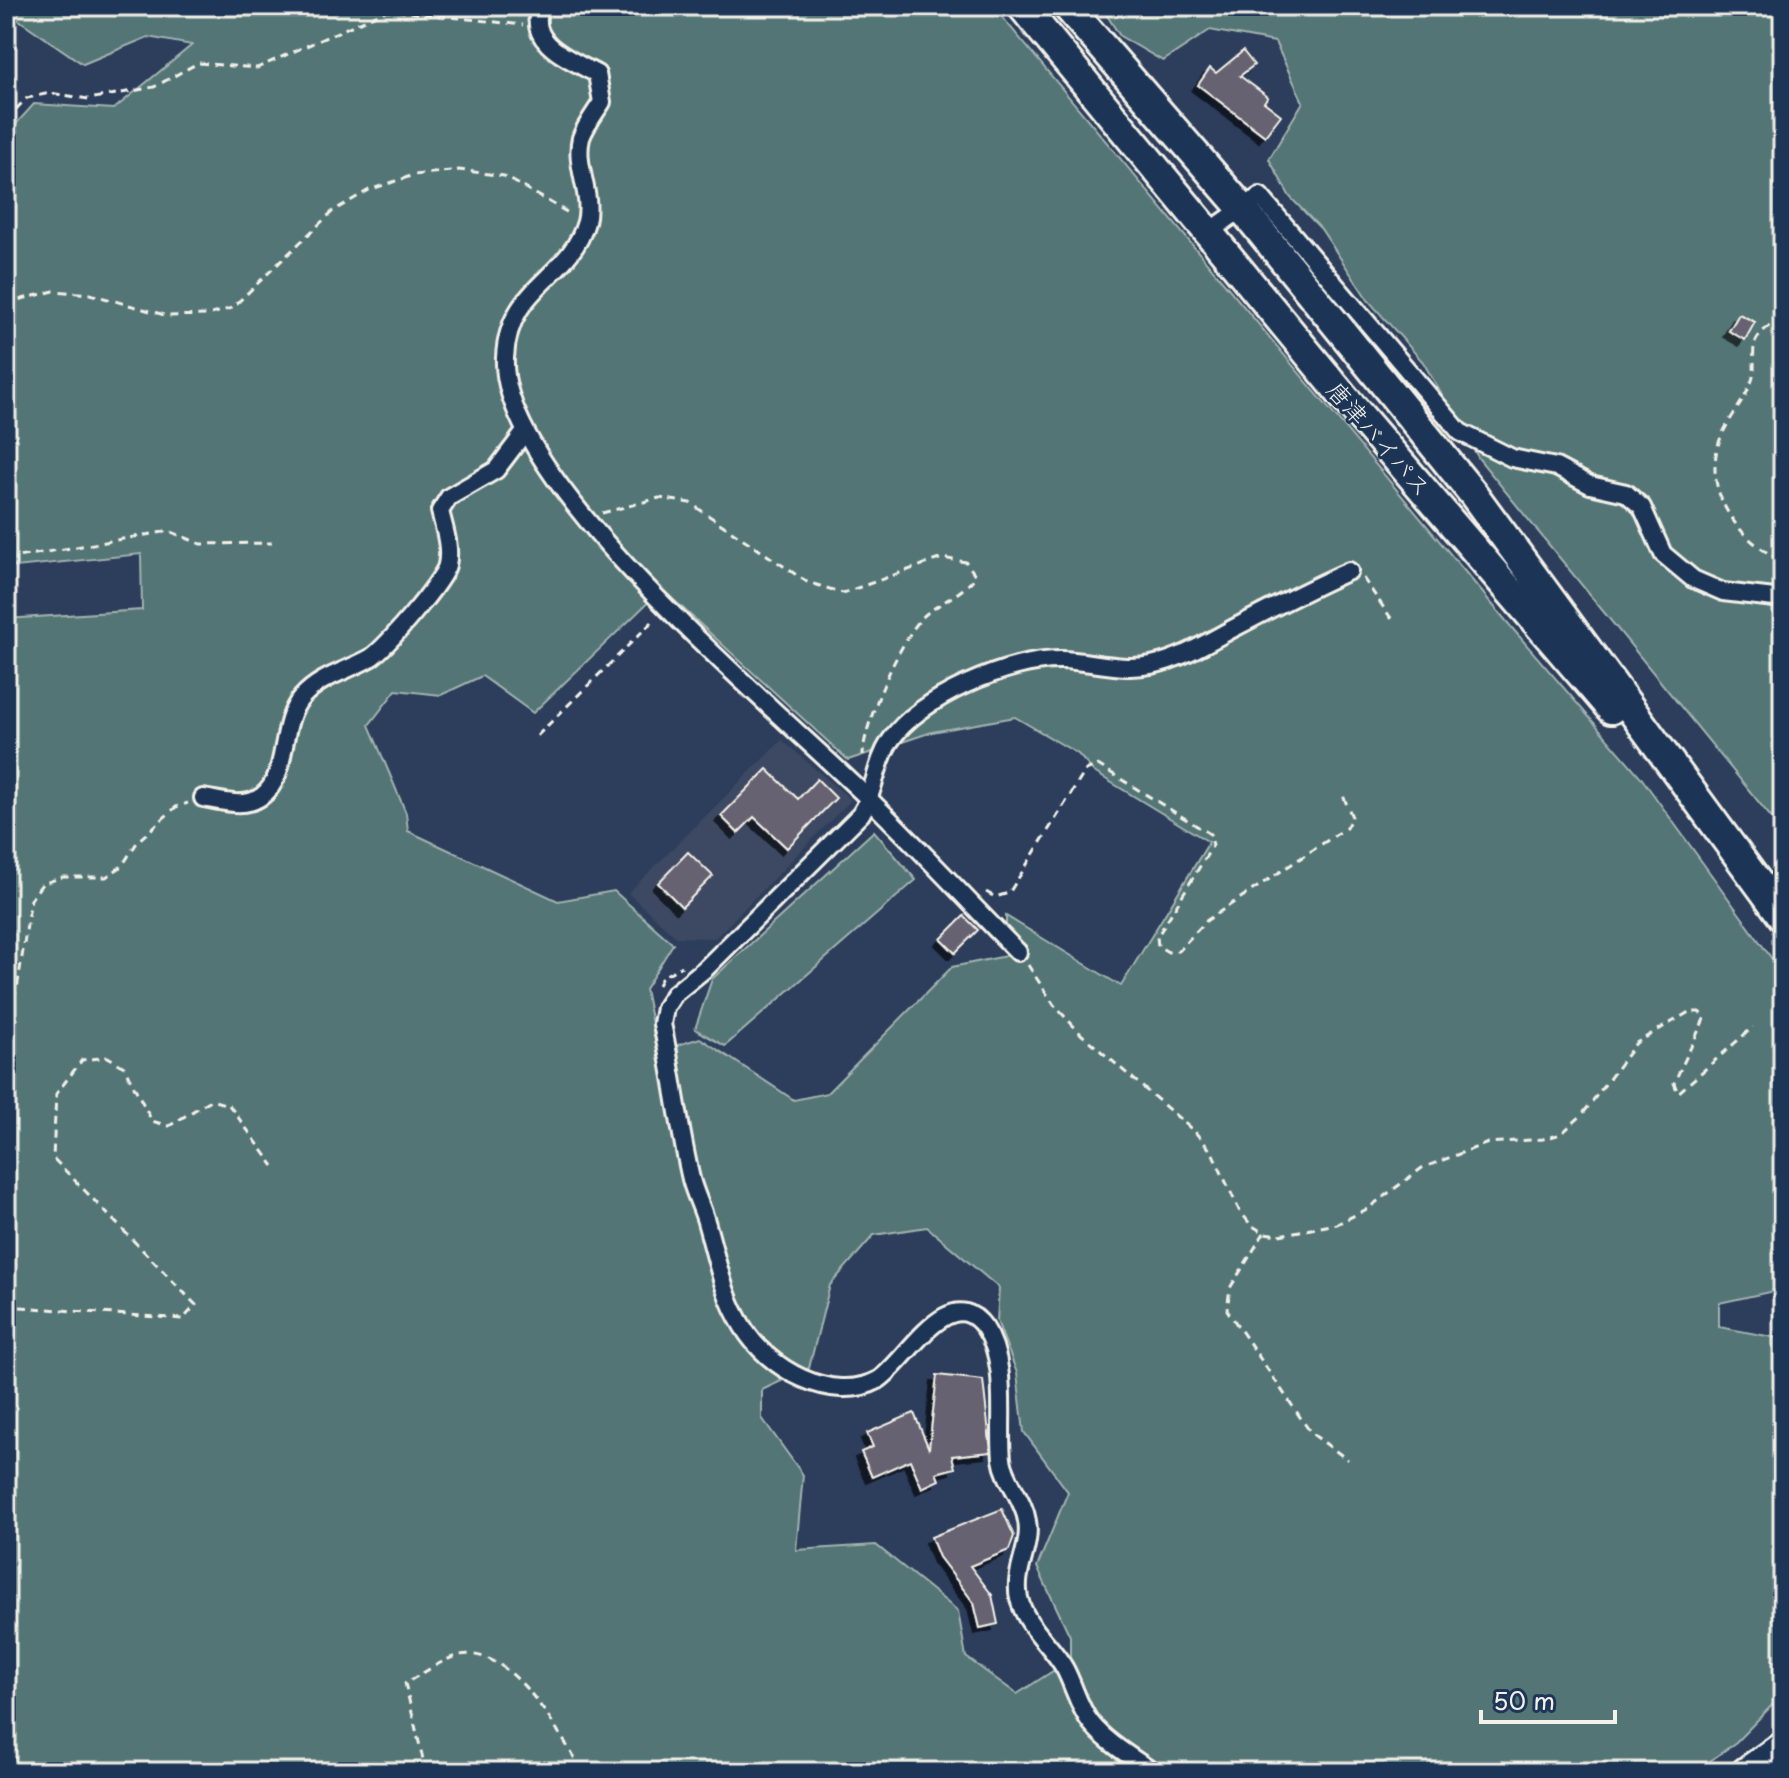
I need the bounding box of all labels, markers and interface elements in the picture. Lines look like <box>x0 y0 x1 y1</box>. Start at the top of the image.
street label: 唐津バイパス <box>1319 372 1441 504</box>
scale bar <box>1481 1674 1615 1724</box>
text: 50 m <box>1493 1682 1555 1718</box>

